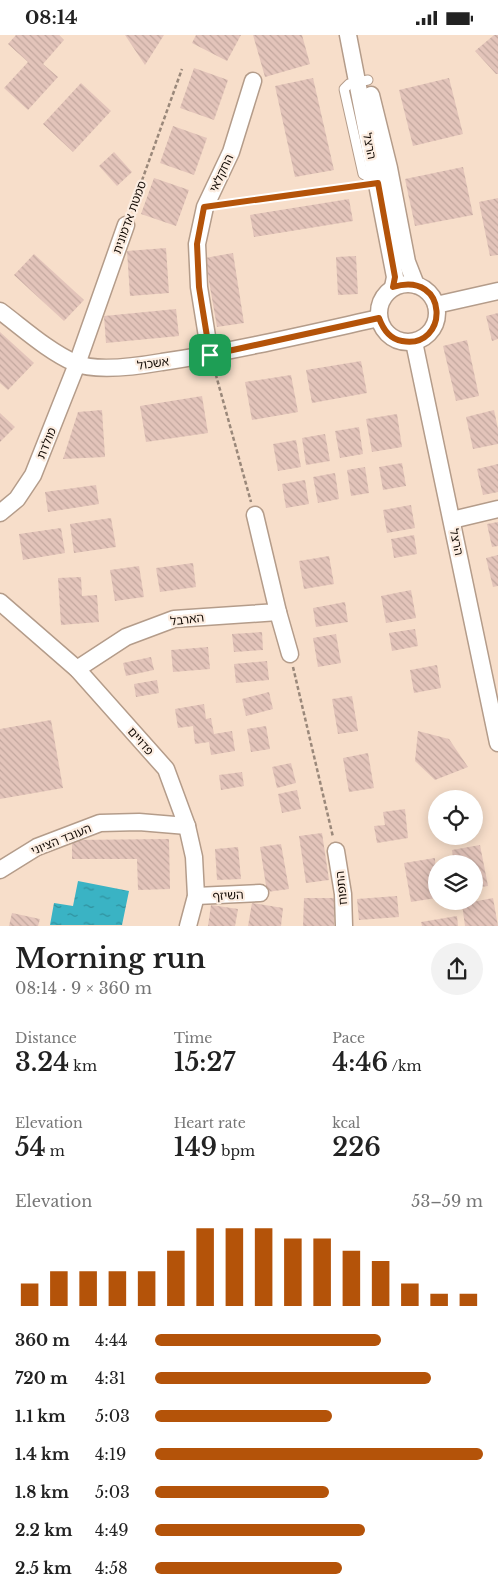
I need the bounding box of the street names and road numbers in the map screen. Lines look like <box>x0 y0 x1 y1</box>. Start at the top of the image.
street label: הרצל <box>360 131 380 161</box>
street label: החקלאי <box>206 152 236 194</box>
street label: סמטת אדמונית <box>109 178 149 255</box>
street label: אשכול <box>136 353 170 373</box>
street label: מולדת <box>33 425 59 461</box>
street label: הרצל <box>447 527 467 557</box>
street label: הארבל <box>169 609 205 629</box>
street label: פדויים <box>125 724 157 758</box>
street label: העובד הציוני <box>29 820 93 858</box>
street label: התפוח <box>332 870 350 906</box>
street label: השיזף <box>212 887 244 903</box>

